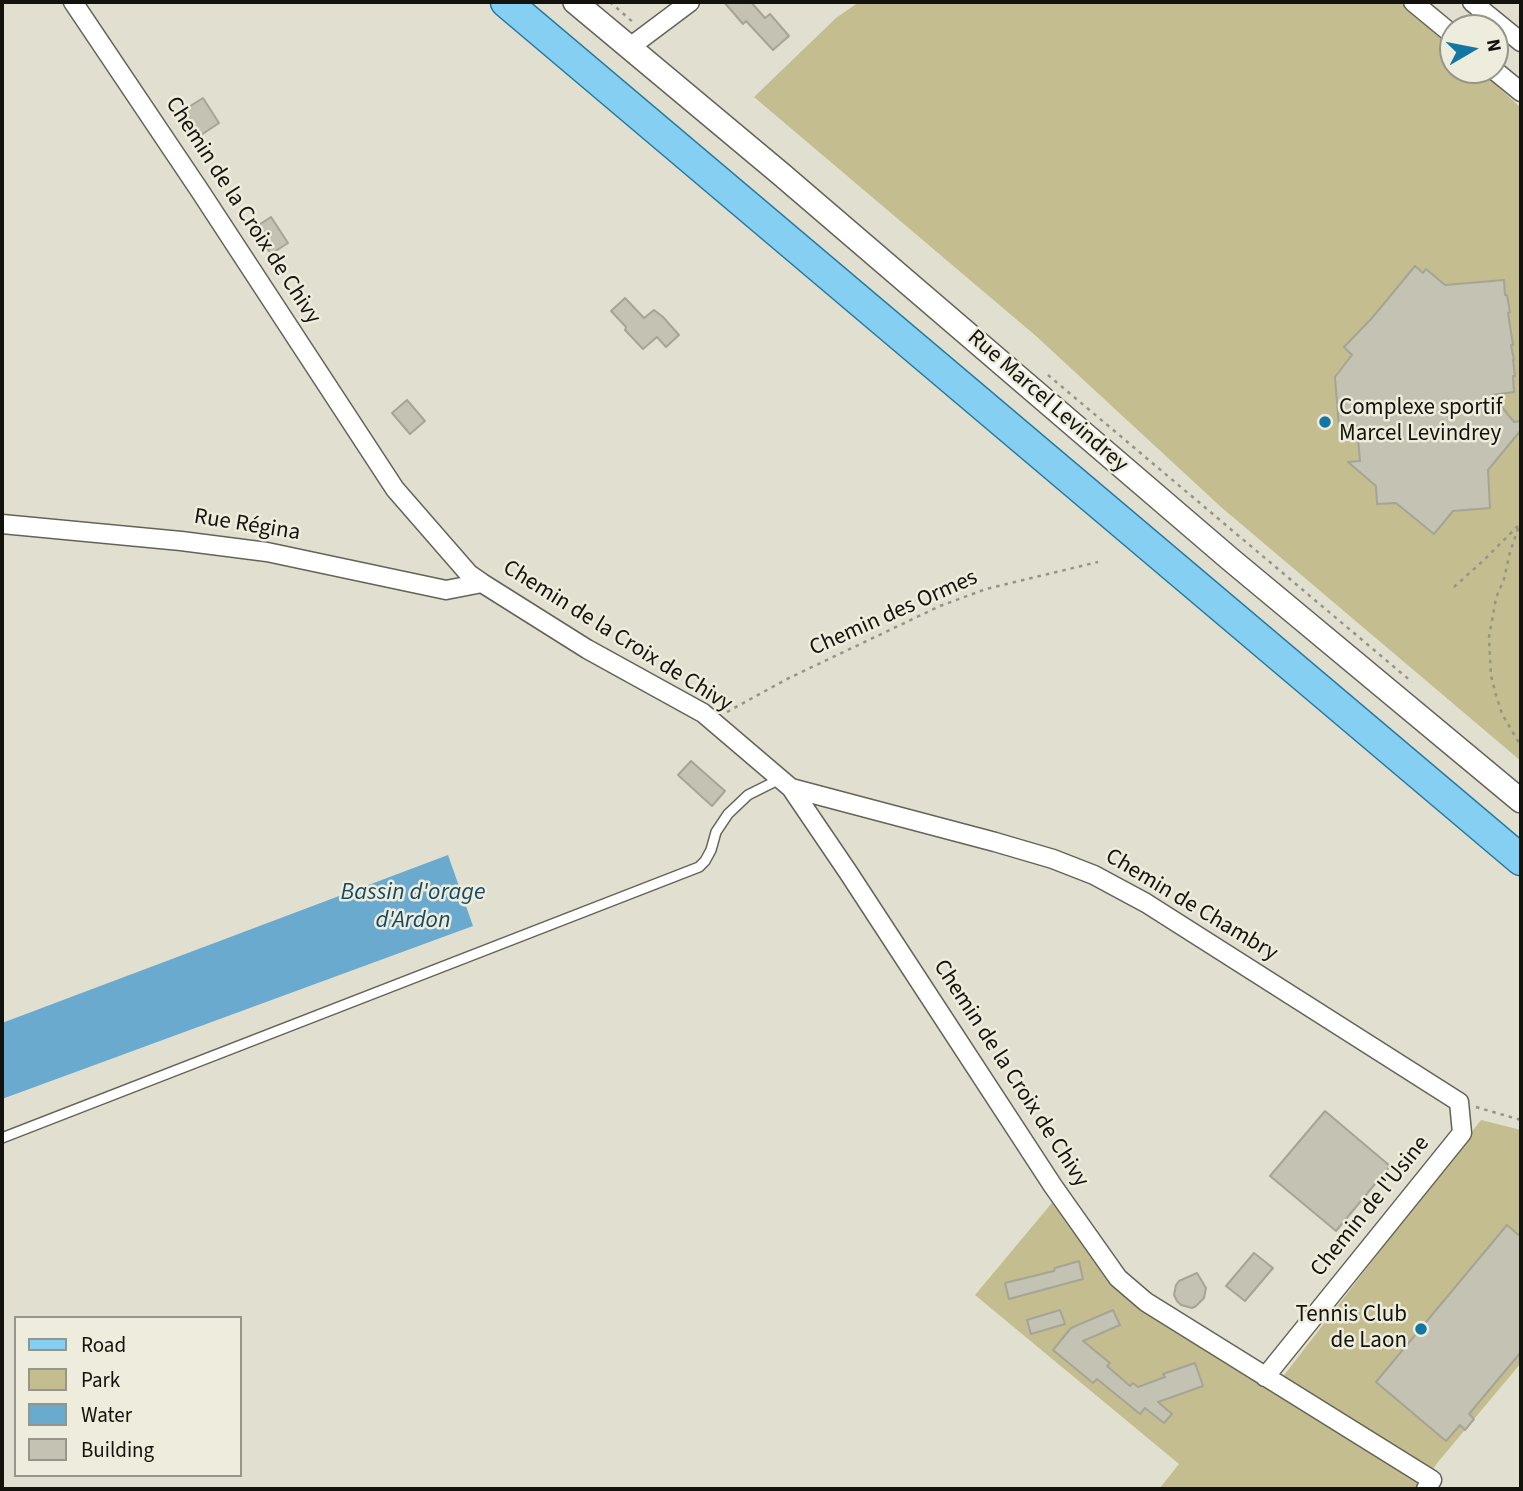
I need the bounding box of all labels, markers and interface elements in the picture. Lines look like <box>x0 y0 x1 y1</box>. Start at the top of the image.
north arrow <box>1439 14 1509 84</box>
text: N <box>1479 37 1508 54</box>
street label: Chemin de la Croix de Chivy <box>158 92 326 330</box>
street label: Rue Marcel Levindrey <box>961 325 1133 479</box>
place label: Complexe sportif Marcel Levindrey <box>1339 395 1502 449</box>
marker: Complexe sportif Marcel Levindrey <box>1317 414 1333 430</box>
street label: Rue Régina <box>192 504 302 548</box>
street label: Chemin de la Croix de Chivy <box>497 555 737 719</box>
street label: Chemin des Ormes <box>806 565 982 663</box>
street label: Chemin de Chambry <box>1100 844 1282 968</box>
water label: Bassin d'orage d'Ardon <box>341 880 485 936</box>
street label: Chemin de la Croix de Chivy <box>926 955 1094 1193</box>
street label: Chemin de l'Usine <box>1306 1131 1436 1283</box>
place label: Tennis Club de Laon <box>1295 1302 1407 1356</box>
legend <box>14 1316 242 1477</box>
marker: Tennis Club de Laon <box>1413 1321 1429 1337</box>
text: Road <box>81 1330 126 1360</box>
text: Park <box>81 1365 120 1395</box>
text: Water <box>81 1400 132 1430</box>
text: Building <box>81 1435 154 1465</box>

